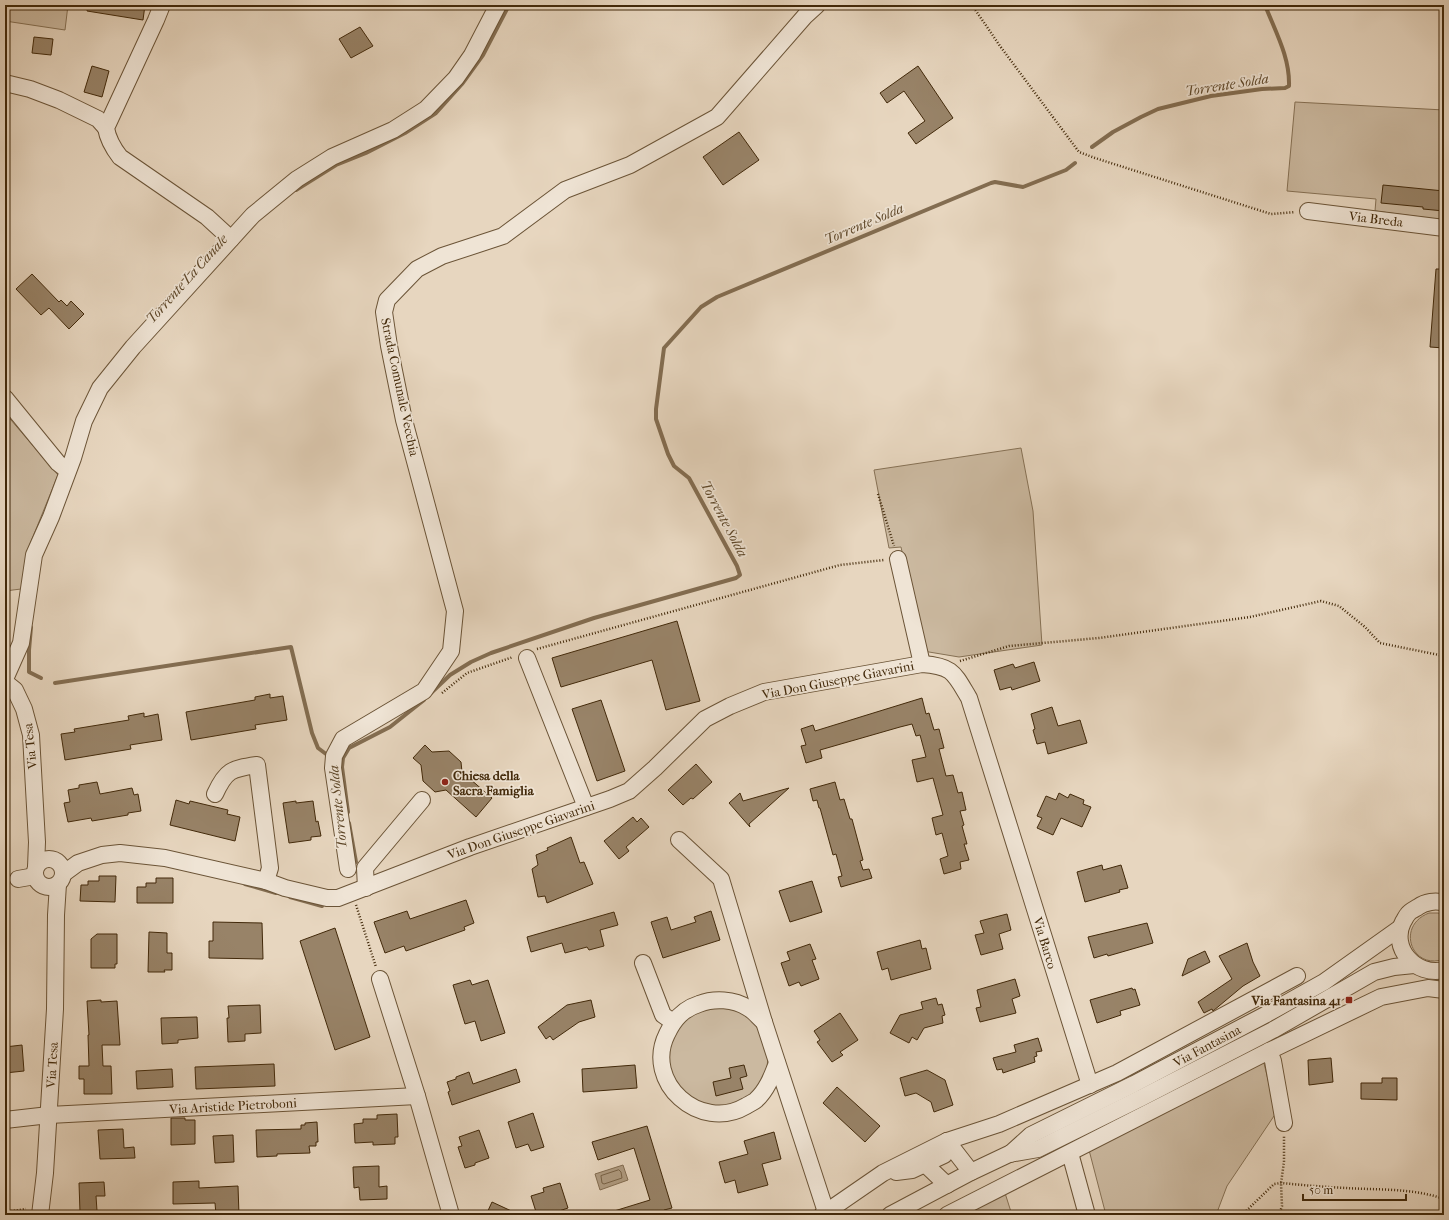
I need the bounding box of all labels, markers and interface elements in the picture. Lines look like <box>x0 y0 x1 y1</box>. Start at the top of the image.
water label: Torrente Solda <box>1184 70 1270 100</box>
water label: Torrente Solda <box>822 200 906 248</box>
street label: Via Breda <box>1347 208 1405 230</box>
water label: Torrente La Canale <box>143 231 232 327</box>
street label: Strada Comunale Vecchia <box>378 316 422 459</box>
water label: Torrente Solda <box>697 478 751 560</box>
street label: Via Don Giuseppe Giavarini <box>760 658 915 702</box>
street label: Via Tesa <box>20 721 40 771</box>
water label: Torrente Solda <box>325 764 351 850</box>
place label: Chiesa della Sacra Famiglia <box>453 768 535 799</box>
marker: Chiesa della Sacra Famiglia <box>440 777 450 787</box>
street label: Via Don Giuseppe Giavarini <box>444 798 597 863</box>
street label: Via Barco <box>1030 914 1060 971</box>
place label: Via Fantasina 41 <box>1251 993 1341 1009</box>
marker: Via Fantasina 41 <box>1344 995 1354 1005</box>
street label: Via Fantasina <box>1170 1021 1244 1071</box>
street label: Via Tesa <box>43 1041 61 1089</box>
street label: Via Aristide Pietroboni <box>168 1095 297 1117</box>
scale bar <box>1303 1176 1406 1202</box>
text: 50 m <box>1309 1183 1333 1197</box>

